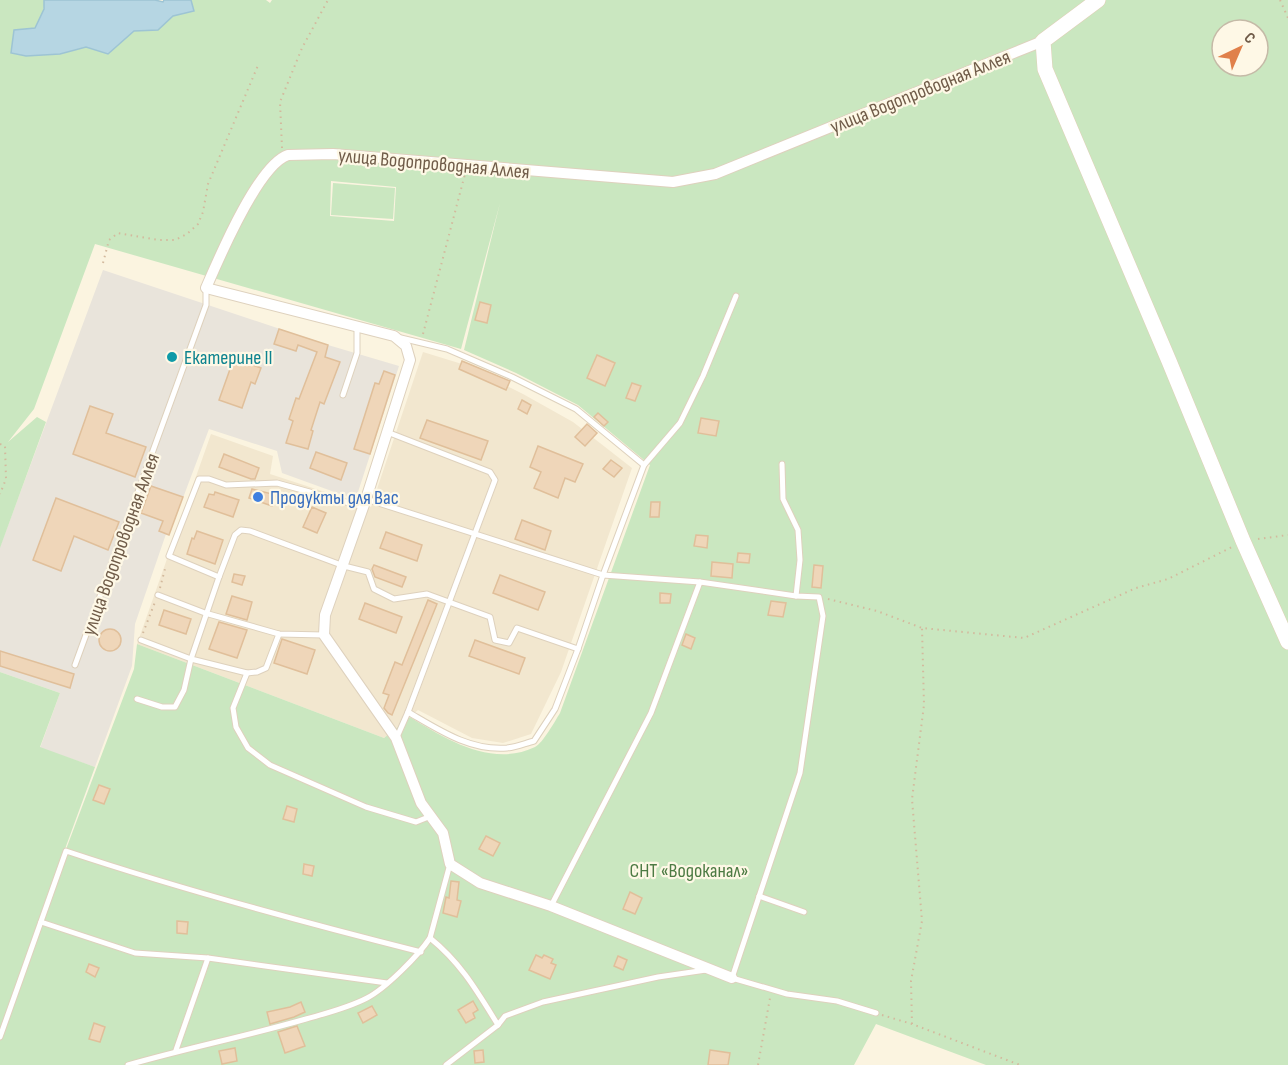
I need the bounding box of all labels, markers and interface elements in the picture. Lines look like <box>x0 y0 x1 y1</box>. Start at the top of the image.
north arrow <box>1210 18 1270 78</box>
text: С <box>1240 29 1259 48</box>
street label: улица Водопроводная Аллея <box>827 45 1014 139</box>
street label: улица Водопроводная Аллея <box>337 144 531 184</box>
place label: Екатерине II <box>184 346 273 370</box>
marker: Екатерине II <box>165 350 179 364</box>
street label: улица Водопроводная Аллея <box>77 450 165 639</box>
place label: Продукты для Вас <box>270 486 399 510</box>
marker: Продукты для Вас <box>251 490 265 504</box>
park label: СНТ «Водоканал» <box>629 859 749 883</box>

